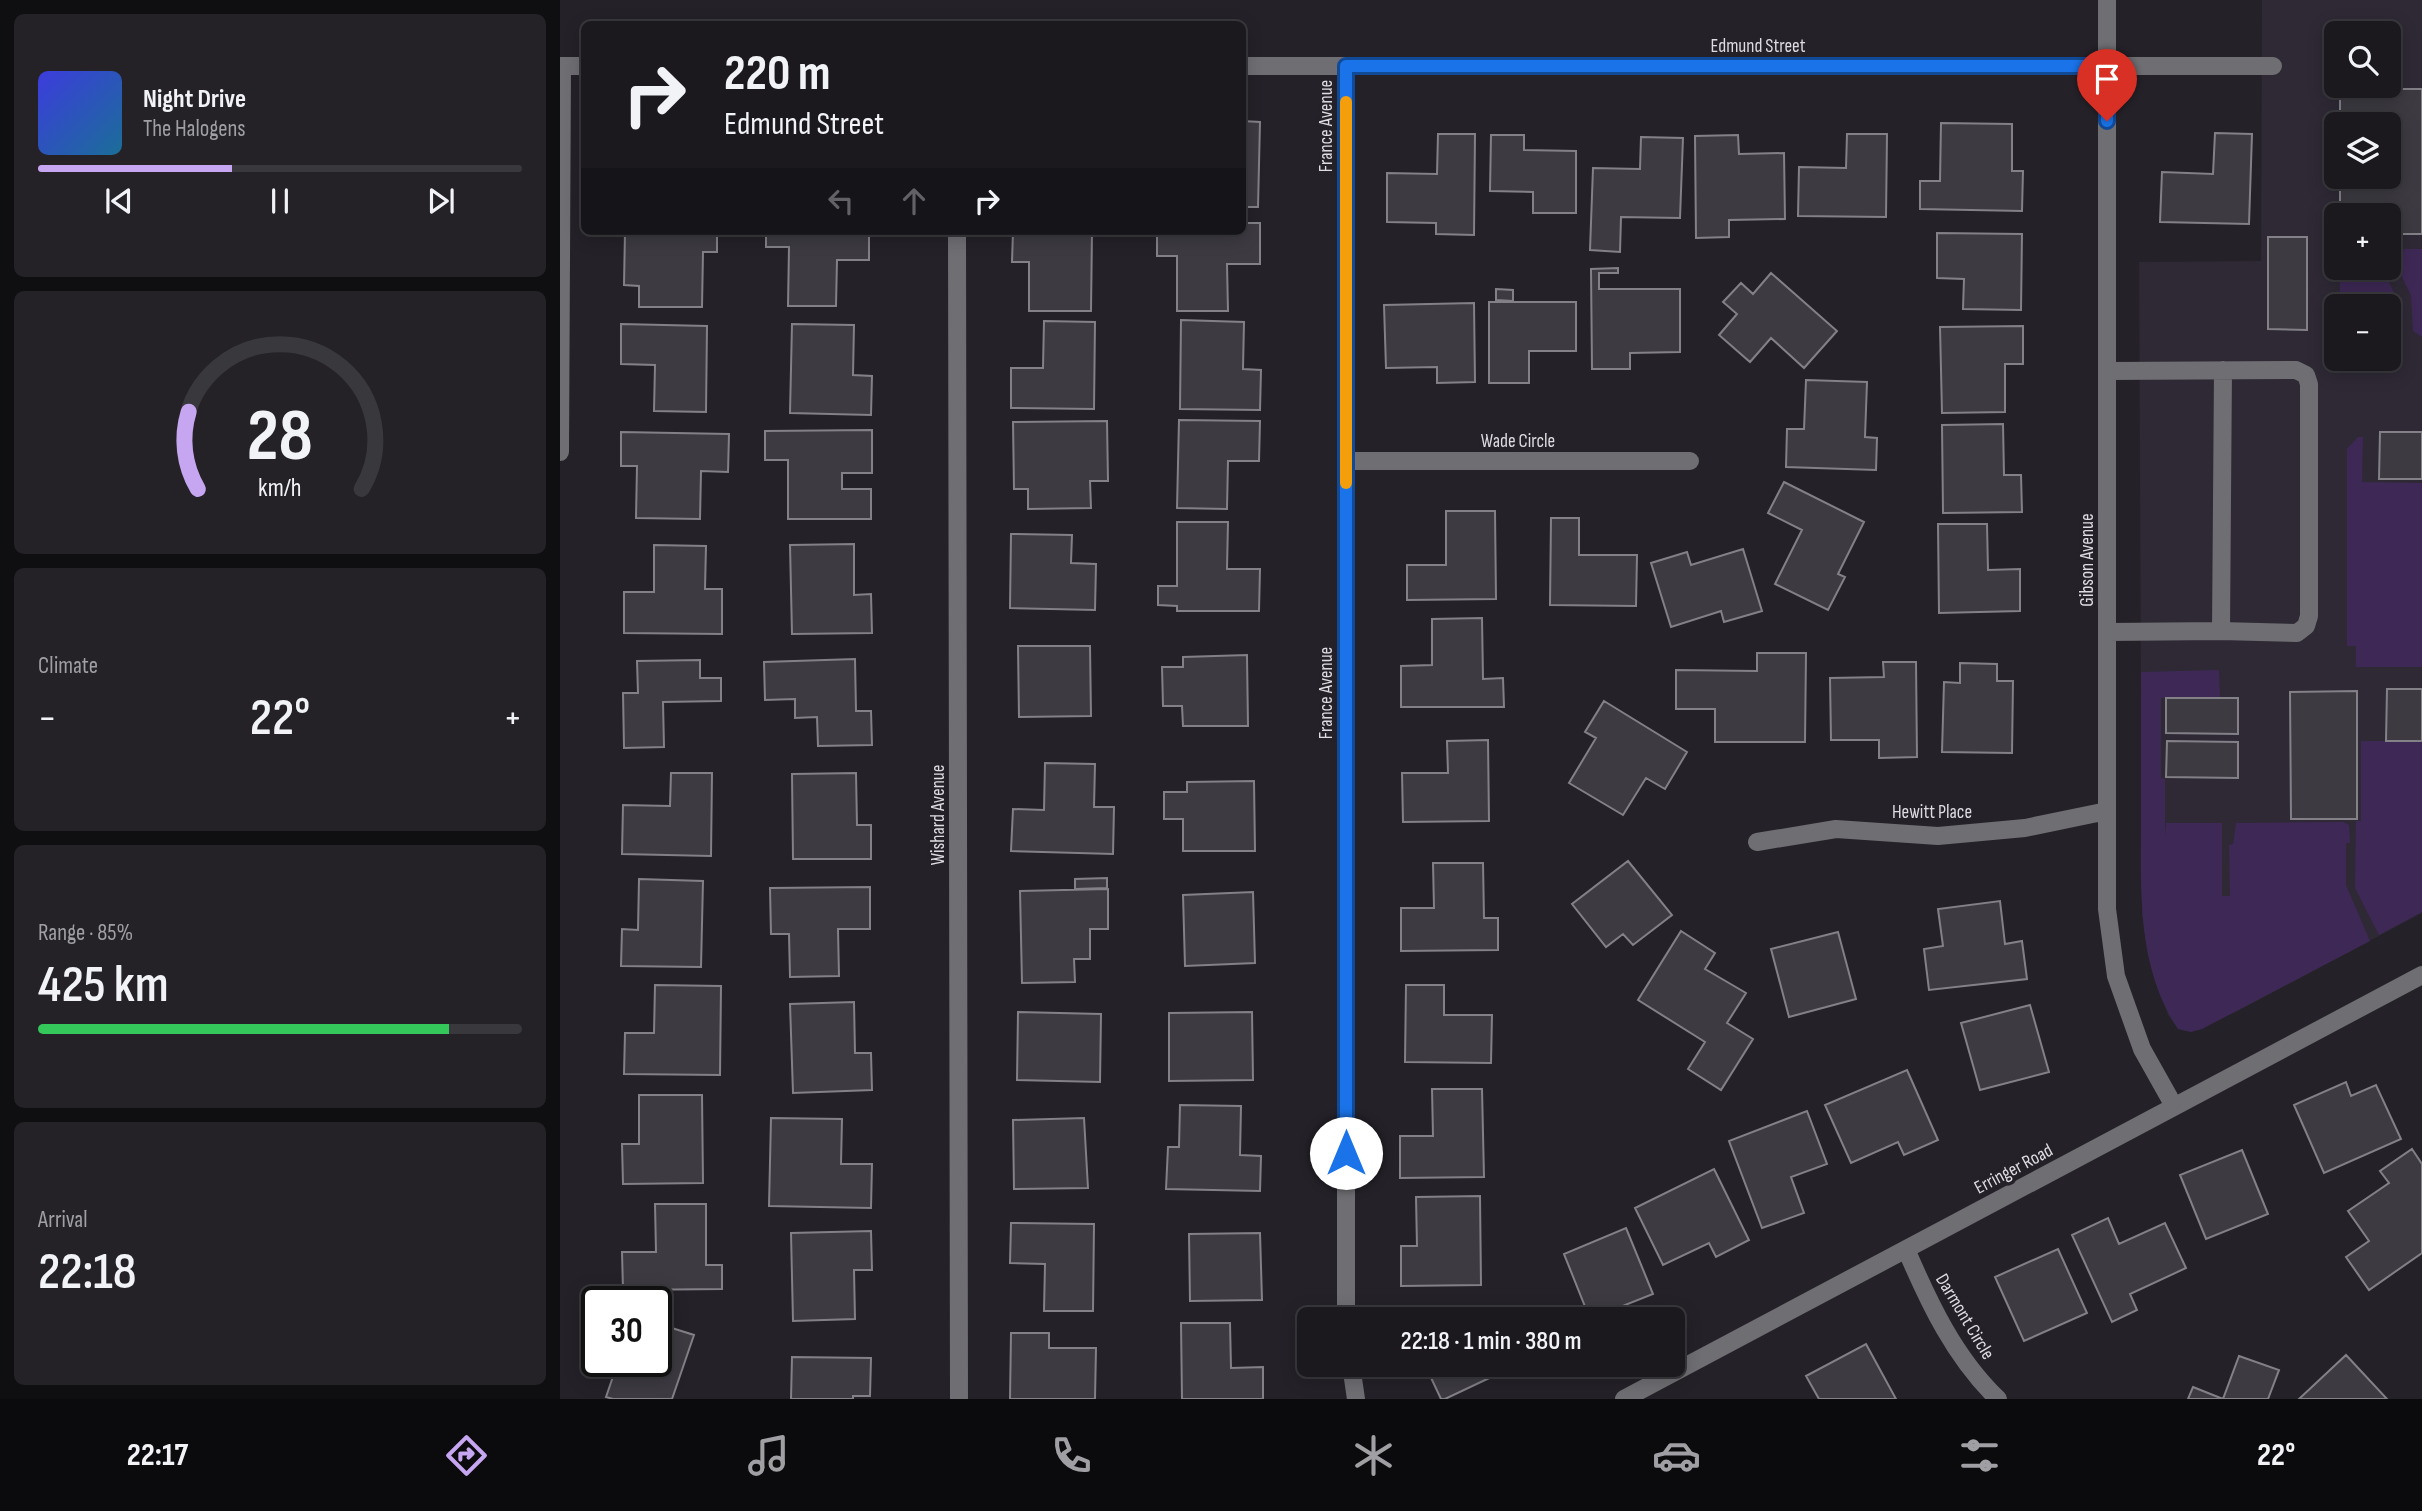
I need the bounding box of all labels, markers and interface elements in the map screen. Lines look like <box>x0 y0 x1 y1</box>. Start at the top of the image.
map controls <box>2324 21 2401 371</box>
button: search <box>2324 21 2401 98</box>
street label: Edmund Street <box>1711 35 1806 58</box>
text: 220 m <box>724 45 830 104</box>
icon: right <box>609 49 700 140</box>
pin <box>2077 49 2137 121</box>
icon: arrive <box>2088 60 2126 98</box>
street label: France Avenue <box>1315 80 1338 172</box>
text: Night Drive <box>143 84 246 115</box>
text: Edmund Street <box>724 105 884 144</box>
button: layers <box>2324 112 2401 189</box>
text: The Halogens <box>143 115 246 143</box>
icon: previous <box>100 182 138 220</box>
icon: pause <box>261 182 299 220</box>
icon: next <box>422 182 460 220</box>
icon: left <box>822 182 860 220</box>
icon: ahead <box>895 182 933 220</box>
icon: right <box>968 182 1006 220</box>
button: + <box>2324 203 2401 280</box>
button: − <box>2324 294 2401 371</box>
text: 28 <box>247 393 313 481</box>
street label: Wade Circle <box>1481 430 1555 453</box>
text: km/h <box>258 472 302 503</box>
street label: Gibson Avenue <box>2076 513 2099 607</box>
street label: France Avenue <box>1315 647 1338 739</box>
text: Climate <box>38 652 98 680</box>
text: 22° <box>250 687 310 750</box>
text: − <box>38 696 57 741</box>
text: + <box>503 696 522 741</box>
street label: Wishard Avenue <box>927 765 950 865</box>
street label: Hewitt Place <box>1892 801 1972 824</box>
text: Range · 85% <box>38 919 133 947</box>
text: 425 km <box>38 954 169 1017</box>
position arrow <box>1309 1116 1383 1190</box>
street label: Erringer Road <box>1970 1139 2057 1200</box>
text: Arrival <box>38 1206 87 1234</box>
text: 22:18 <box>38 1241 137 1304</box>
street label: Darmont Circle <box>1930 1270 1999 1364</box>
speed limit sign: 30 <box>581 1286 672 1377</box>
text: 22:18 · 1 min · 380 m <box>1401 1326 1581 1357</box>
icon: directions <box>442 1431 491 1480</box>
icon: music <box>744 1431 793 1480</box>
icon: phone <box>1047 1431 1096 1480</box>
icon: climate <box>1349 1431 1398 1480</box>
icon: car <box>1652 1431 1701 1480</box>
icon: filters <box>1955 1431 2004 1480</box>
text: 22:17 <box>127 1436 188 1475</box>
text: 22° <box>2257 1436 2295 1475</box>

